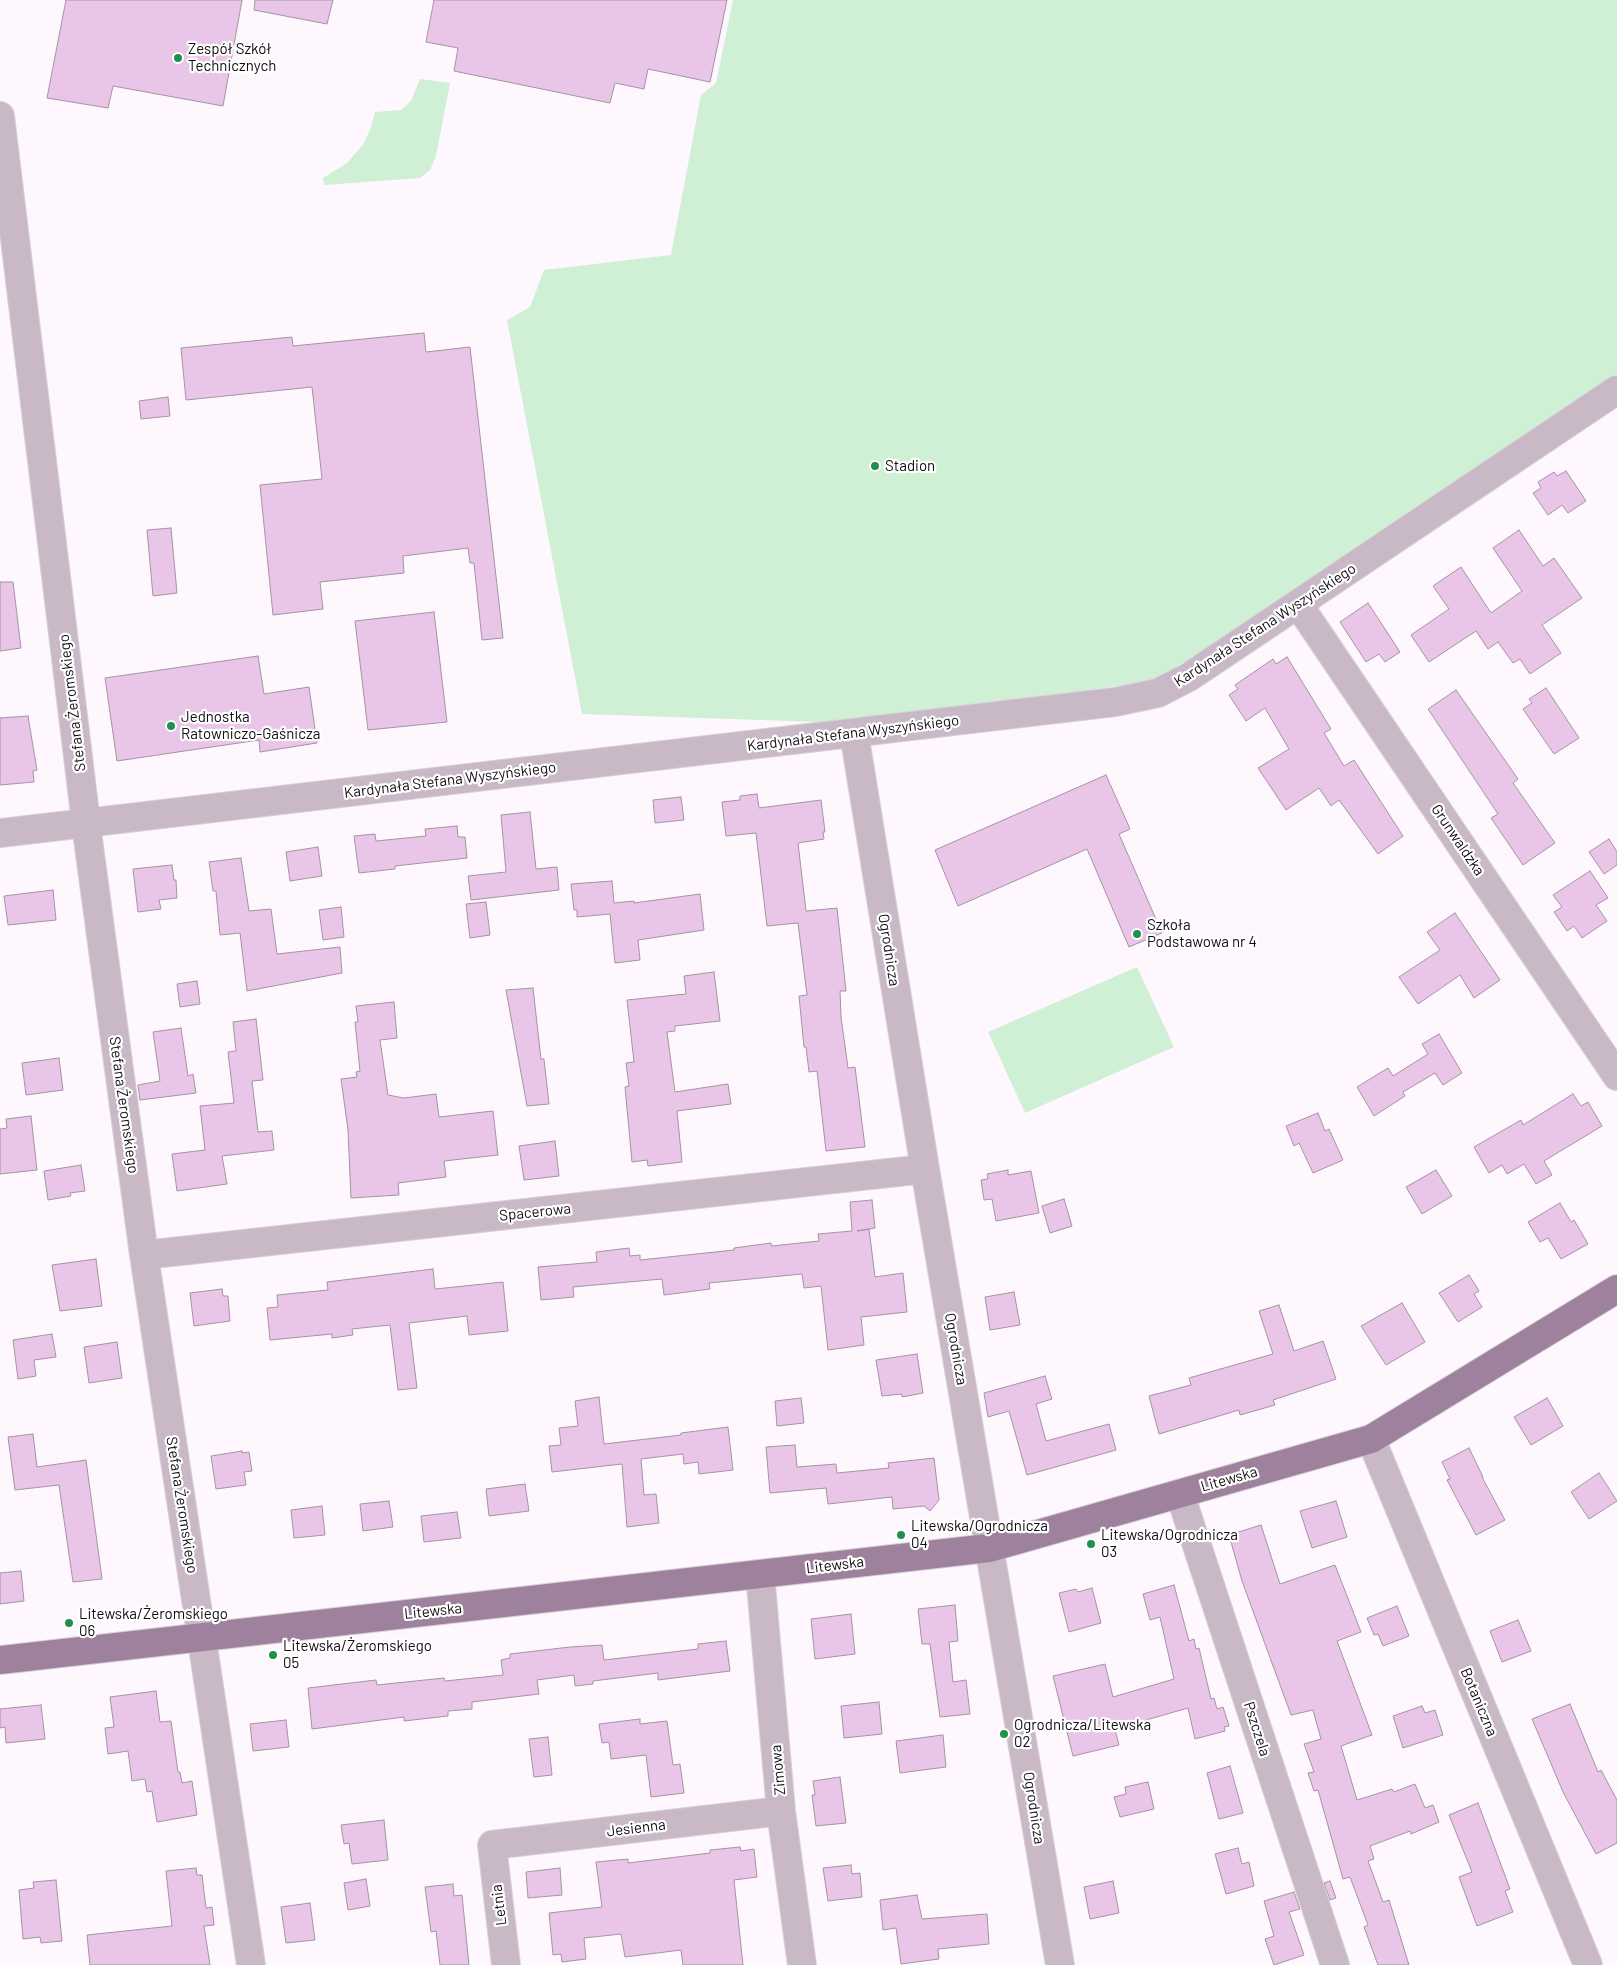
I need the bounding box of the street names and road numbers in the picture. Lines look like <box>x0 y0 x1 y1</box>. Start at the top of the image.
street label: Kardynała Stefana Wyszyńskiego <box>1171 559 1359 691</box>
street label: Stefana Żeromskiego <box>55 633 89 773</box>
street label: Kardynała Stefana Wyszyńskiego <box>746 711 960 755</box>
street label: Kardynała Stefana Wyszyńskiego <box>343 758 557 802</box>
street label: Grunwaldzka <box>1428 801 1488 879</box>
street label: Ogrodnicza <box>874 913 904 987</box>
street label: Stefana Żeromskiego <box>105 1035 143 1175</box>
street label: Spacerowa <box>498 1199 572 1225</box>
street label: Ogrodnicza <box>941 1311 971 1387</box>
street label: Stefana Żeromskiego <box>162 1435 202 1575</box>
street label: Litewska <box>1199 1462 1259 1496</box>
street label: Litewska <box>805 1553 865 1577</box>
street label: Litewska <box>403 1599 463 1623</box>
street label: Botaniczna <box>1456 1665 1502 1739</box>
street label: Pszczela <box>1240 1699 1274 1759</box>
street label: Zimowa <box>767 1744 789 1796</box>
street label: Ogrodnicza <box>1019 1771 1049 1845</box>
street label: Jesienna <box>605 1815 667 1841</box>
street label: Letnia <box>488 1883 510 1927</box>

